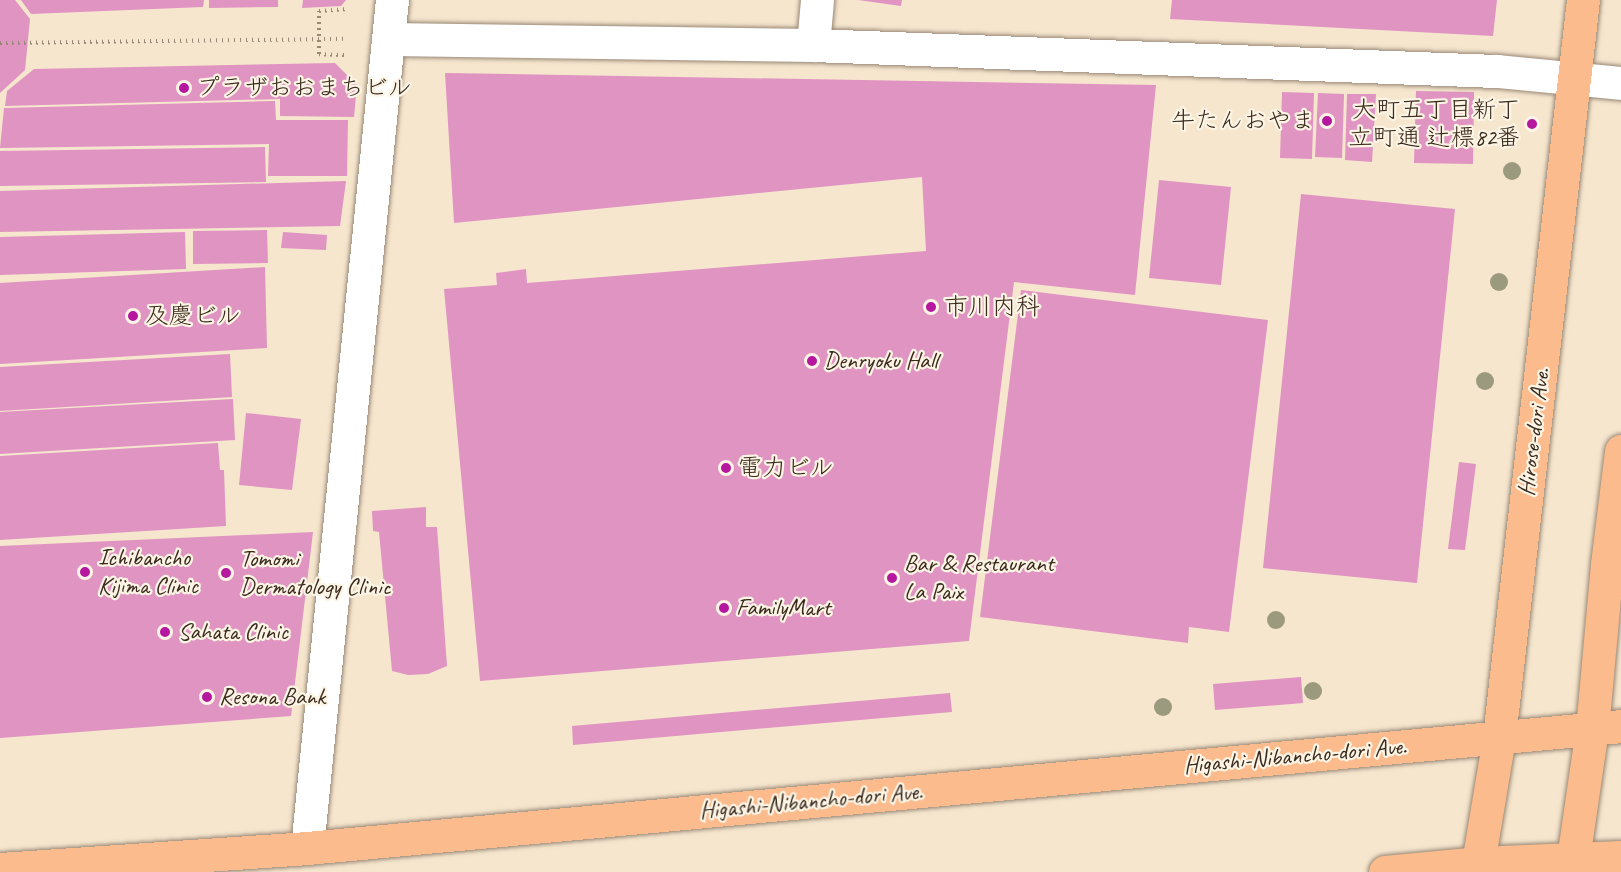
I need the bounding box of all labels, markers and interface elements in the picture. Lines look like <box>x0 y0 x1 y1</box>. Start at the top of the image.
place label: プラザおおまちビル <box>196 74 412 102</box>
marker: プラザおおまちビル <box>177 81 191 95</box>
place label: 大町五丁目新丁 立町通 辻標82番 <box>1349 96 1520 152</box>
place label: 牛たんおやま <box>1171 107 1315 135</box>
marker: 牛たんおやま <box>1320 114 1334 128</box>
marker: 大町五丁目新丁 立町通 辻標82番 <box>1525 117 1539 131</box>
place label: 市川内科 <box>944 293 1040 321</box>
marker: 市川内科 <box>922 298 940 316</box>
place label: 及慶ビル <box>145 302 241 330</box>
marker: 及慶ビル <box>126 309 140 323</box>
place label: Denryoku Hall <box>824 347 938 375</box>
marker: Denryoku Hall <box>805 354 819 368</box>
street label: Hirose-dori Ave. <box>1512 367 1556 497</box>
place label: 電力ビル <box>738 454 834 482</box>
marker: 電力ビル <box>719 461 733 475</box>
place label: Ichibancho Kijima Clinic <box>98 544 199 600</box>
place label: Tomomi Dermatology Clinic <box>240 545 391 601</box>
place label: Bar & Restaurant La Paix <box>904 550 1054 606</box>
marker: Ichibancho Kijima Clinic <box>76 563 94 581</box>
marker: Tomomi Dermatology Clinic <box>217 564 235 582</box>
marker: Bar & Restaurant La Paix <box>885 571 899 585</box>
place label: FamilyMart <box>736 594 831 622</box>
marker: FamilyMart <box>717 601 731 615</box>
place label: Sahata Clinic <box>178 618 288 646</box>
marker: Sahata Clinic <box>156 623 174 641</box>
place label: Resona Bank <box>219 683 325 711</box>
marker: Resona Bank <box>200 690 214 704</box>
street label: Higashi-Nibancho-dori Ave. <box>1182 732 1408 780</box>
street label: Higashi-Nibancho-dori Ave. <box>698 777 924 825</box>

